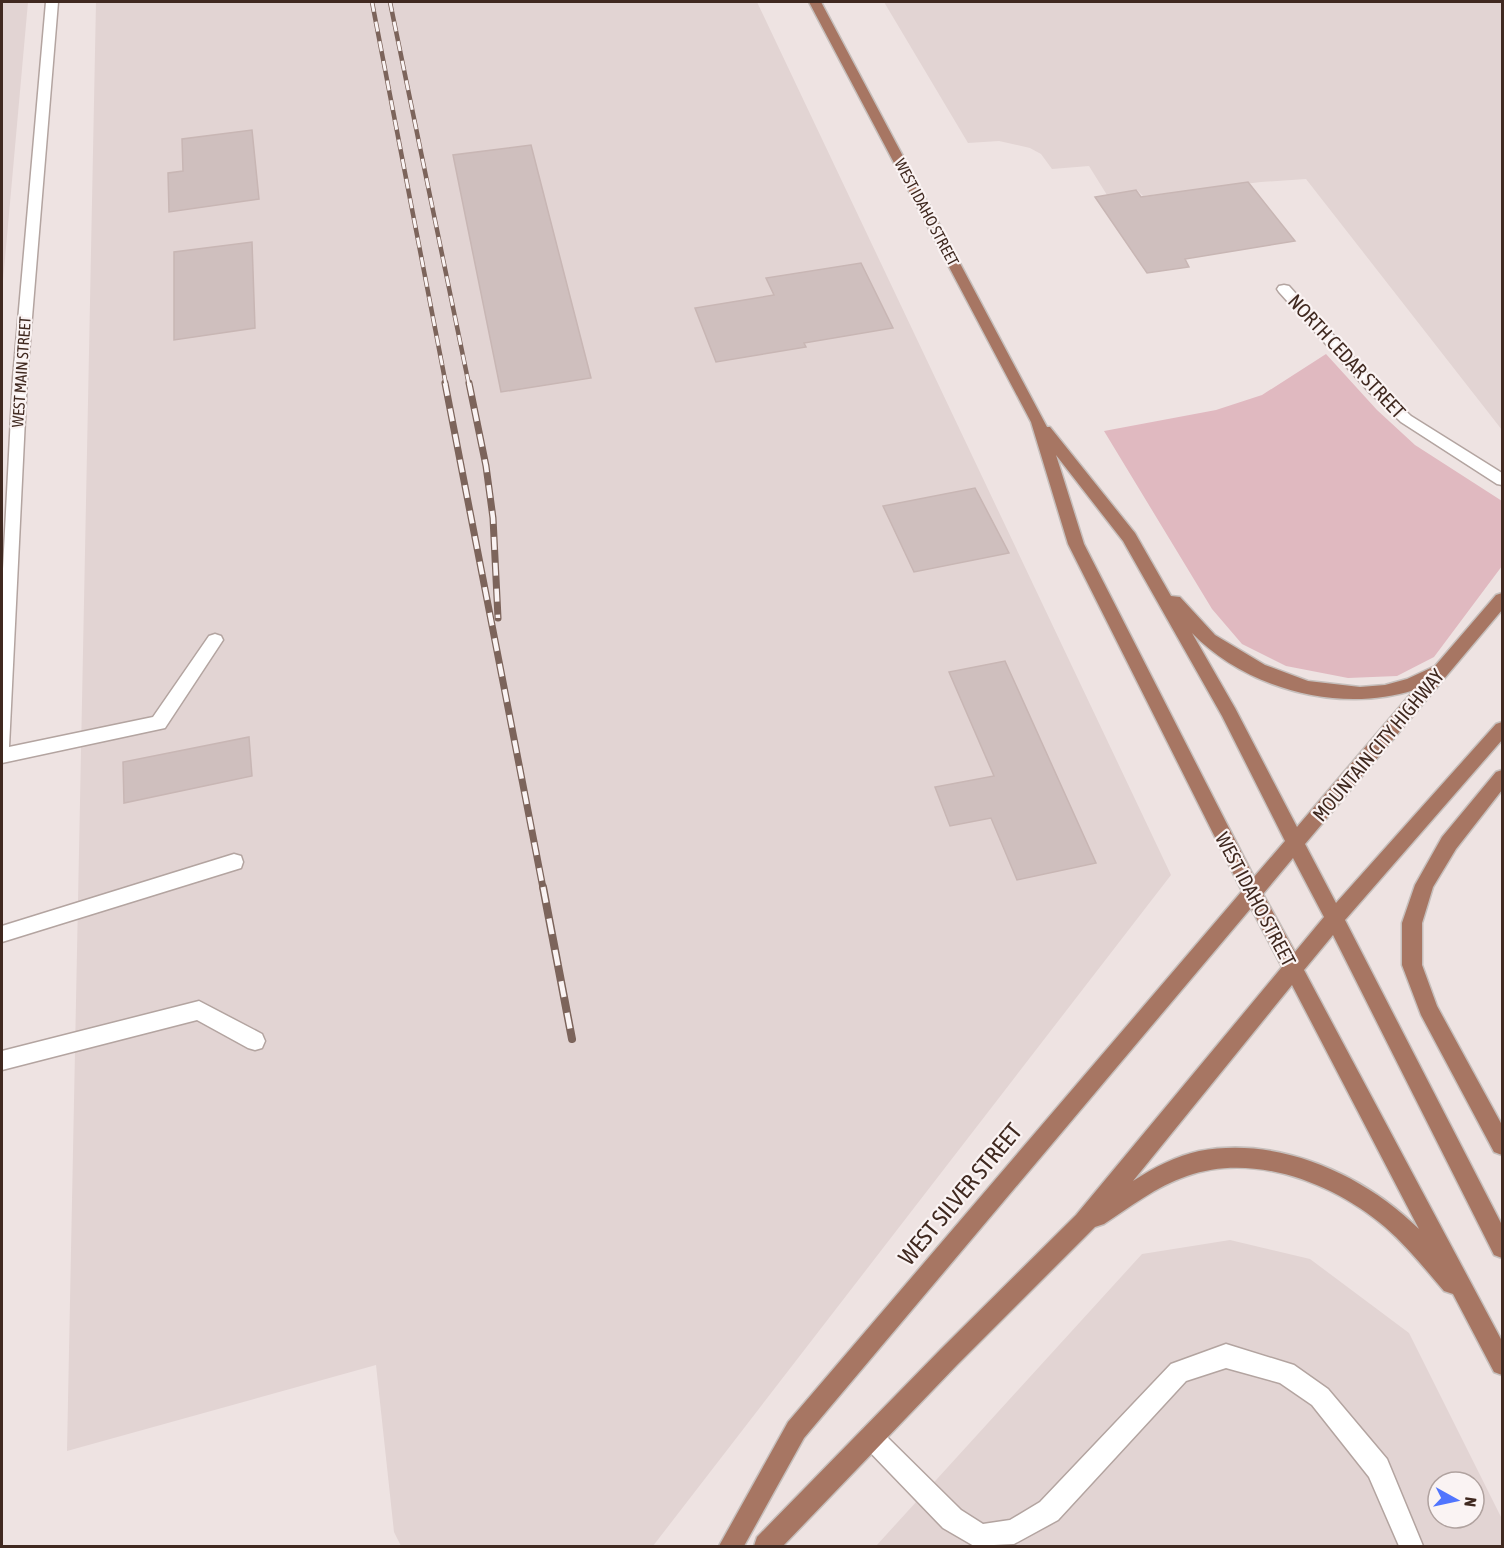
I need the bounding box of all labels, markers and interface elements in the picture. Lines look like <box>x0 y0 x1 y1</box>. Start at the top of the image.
street label: WEST IDAHO STREET <box>891 155 963 269</box>
street label: NORTH CEDAR STREET <box>1284 289 1410 423</box>
street label: WEST MAIN STREET <box>8 316 34 428</box>
street label: MOUNTAIN CITY HIGHWAY <box>1308 664 1448 826</box>
street label: WEST IDAHO STREET <box>1211 828 1301 970</box>
street label: WEST SILVER STREET <box>893 1117 1027 1270</box>
north arrow <box>1426 1470 1486 1530</box>
text: N <box>1461 1496 1480 1508</box>

